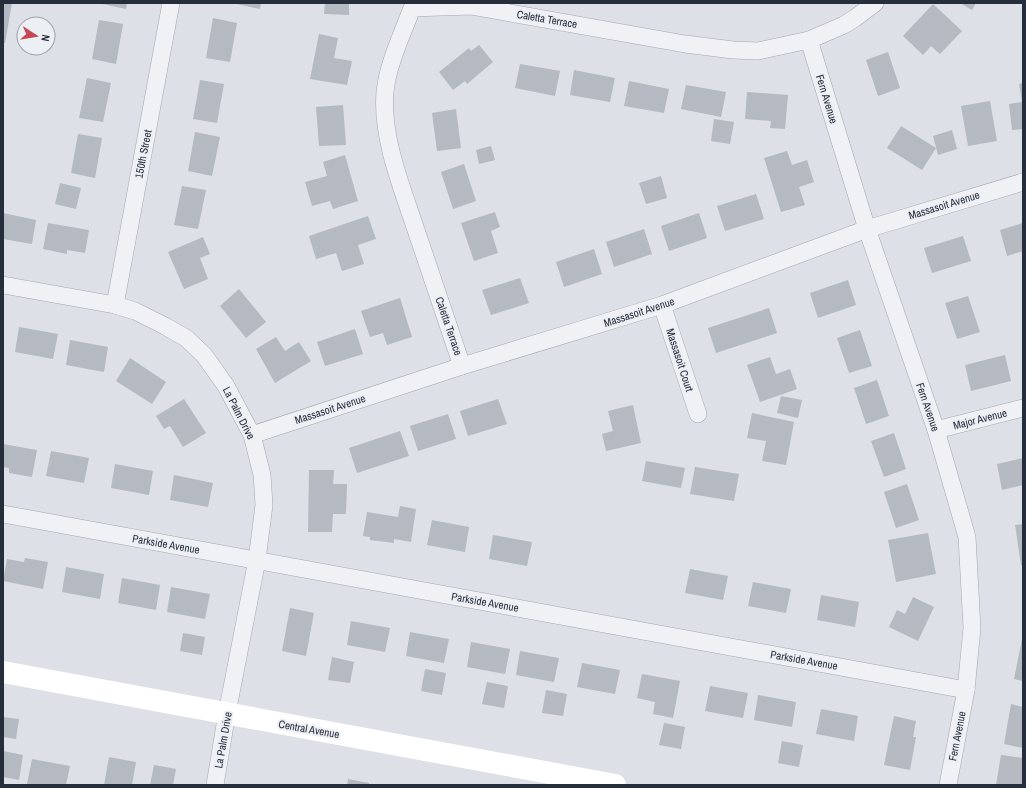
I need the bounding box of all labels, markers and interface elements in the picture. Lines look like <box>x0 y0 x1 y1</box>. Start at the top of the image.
street label: Caletta Terrace <box>516 7 578 31</box>
north arrow <box>16 16 56 56</box>
text: N <box>38 33 53 43</box>
street label: Fern Avenue <box>813 73 841 125</box>
street label: 150th Street <box>131 128 155 179</box>
street label: Massasoit Avenue <box>907 188 981 222</box>
street label: Massasoit Avenue <box>602 294 676 330</box>
street label: Caletta Terrace <box>432 295 466 357</box>
street label: Massasoit Court <box>663 327 697 394</box>
street label: Fern Avenue <box>913 381 943 433</box>
street label: La Palm Drive <box>220 384 258 442</box>
street label: Massasoit Avenue <box>293 391 367 427</box>
street label: Major Avenue <box>952 406 1008 432</box>
street label: Parkside Avenue <box>131 531 201 557</box>
street label: Parkside Avenue <box>450 589 520 615</box>
street label: Parkside Avenue <box>769 647 839 673</box>
street label: Fern Avenue <box>945 710 969 762</box>
street label: La Palm Drive <box>211 711 235 769</box>
street label: Central Avenue <box>277 717 341 741</box>

